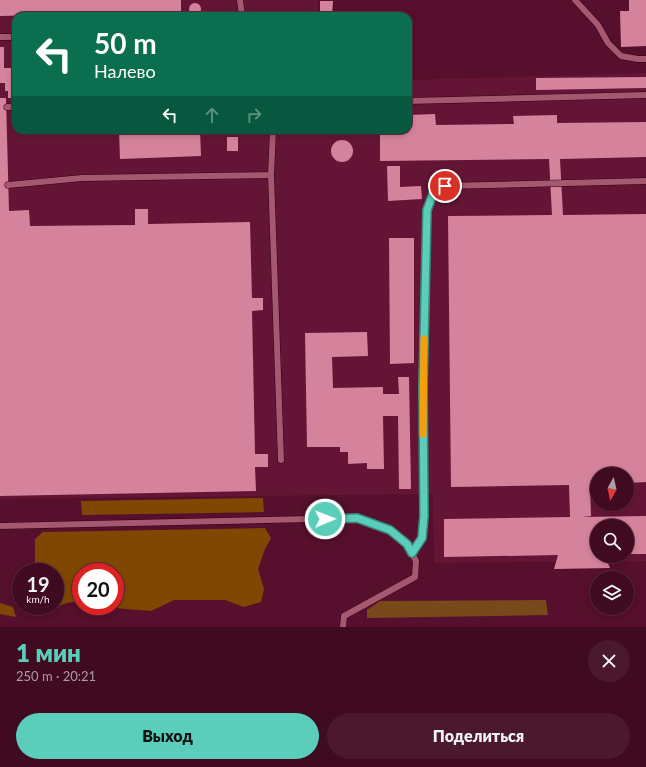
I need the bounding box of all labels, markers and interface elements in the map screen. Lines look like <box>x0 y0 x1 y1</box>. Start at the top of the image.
text: 50 m <box>94 26 157 60</box>
icon: left <box>28 28 80 80</box>
text: Налево <box>94 60 156 82</box>
icon: left <box>159 104 181 126</box>
icon: ahead <box>201 104 223 126</box>
icon: right <box>243 104 265 126</box>
pin <box>428 169 462 203</box>
icon: arrive <box>434 175 456 197</box>
north arrow <box>590 467 634 511</box>
map controls <box>590 467 634 615</box>
position arrow <box>304 498 346 540</box>
button: search <box>590 519 634 563</box>
speed limit sign: 20 <box>72 563 124 615</box>
button: layers <box>590 571 634 615</box>
text: 19 <box>26 572 50 596</box>
text: km/h <box>26 593 50 605</box>
text: 1 мин <box>16 638 81 667</box>
button: close <box>588 640 630 682</box>
text: 250 m · 20:21 <box>16 668 96 684</box>
button: Выход <box>16 713 319 759</box>
button: Поделиться <box>327 713 630 759</box>

